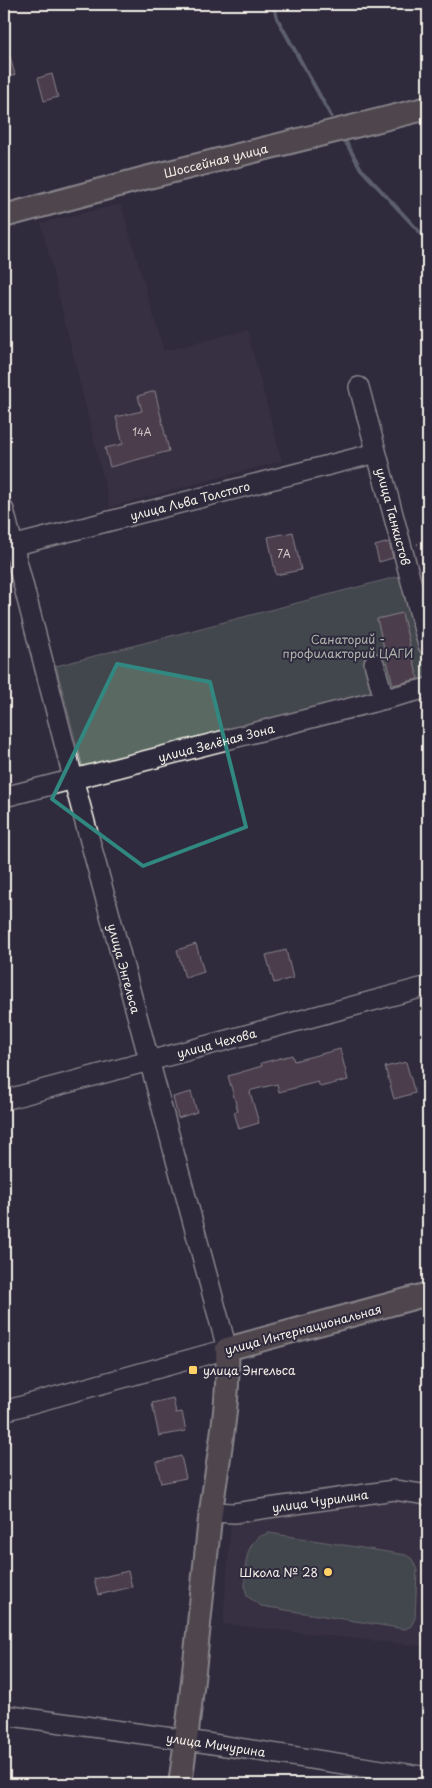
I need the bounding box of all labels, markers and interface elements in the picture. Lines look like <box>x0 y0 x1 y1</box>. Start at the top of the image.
street label: Шоссейная улица <box>162 139 270 182</box>
house number: 14А <box>133 424 152 439</box>
street label: улица Танкистов <box>372 466 415 567</box>
street label: улица Льва Толстого <box>128 476 252 524</box>
house number: 7А <box>277 546 291 561</box>
park label: Санаторий - профилакторий ЦАГИ <box>283 630 413 662</box>
street label: улица Зелёная Зона <box>156 719 277 766</box>
street label: улица Энгельса <box>104 921 145 1016</box>
street label: улица Чехова <box>175 1023 259 1062</box>
street label: улица Интернациональная <box>223 1299 383 1359</box>
place label: улица Энгельса <box>203 1361 296 1379</box>
marker: улица Энгельса <box>187 1364 199 1376</box>
street label: улица Чурилина <box>271 1485 370 1516</box>
place label: Школа № 28 <box>240 1563 318 1581</box>
marker: Школа № 28 <box>322 1566 334 1578</box>
street label: улица Мичурина <box>165 1728 267 1761</box>

